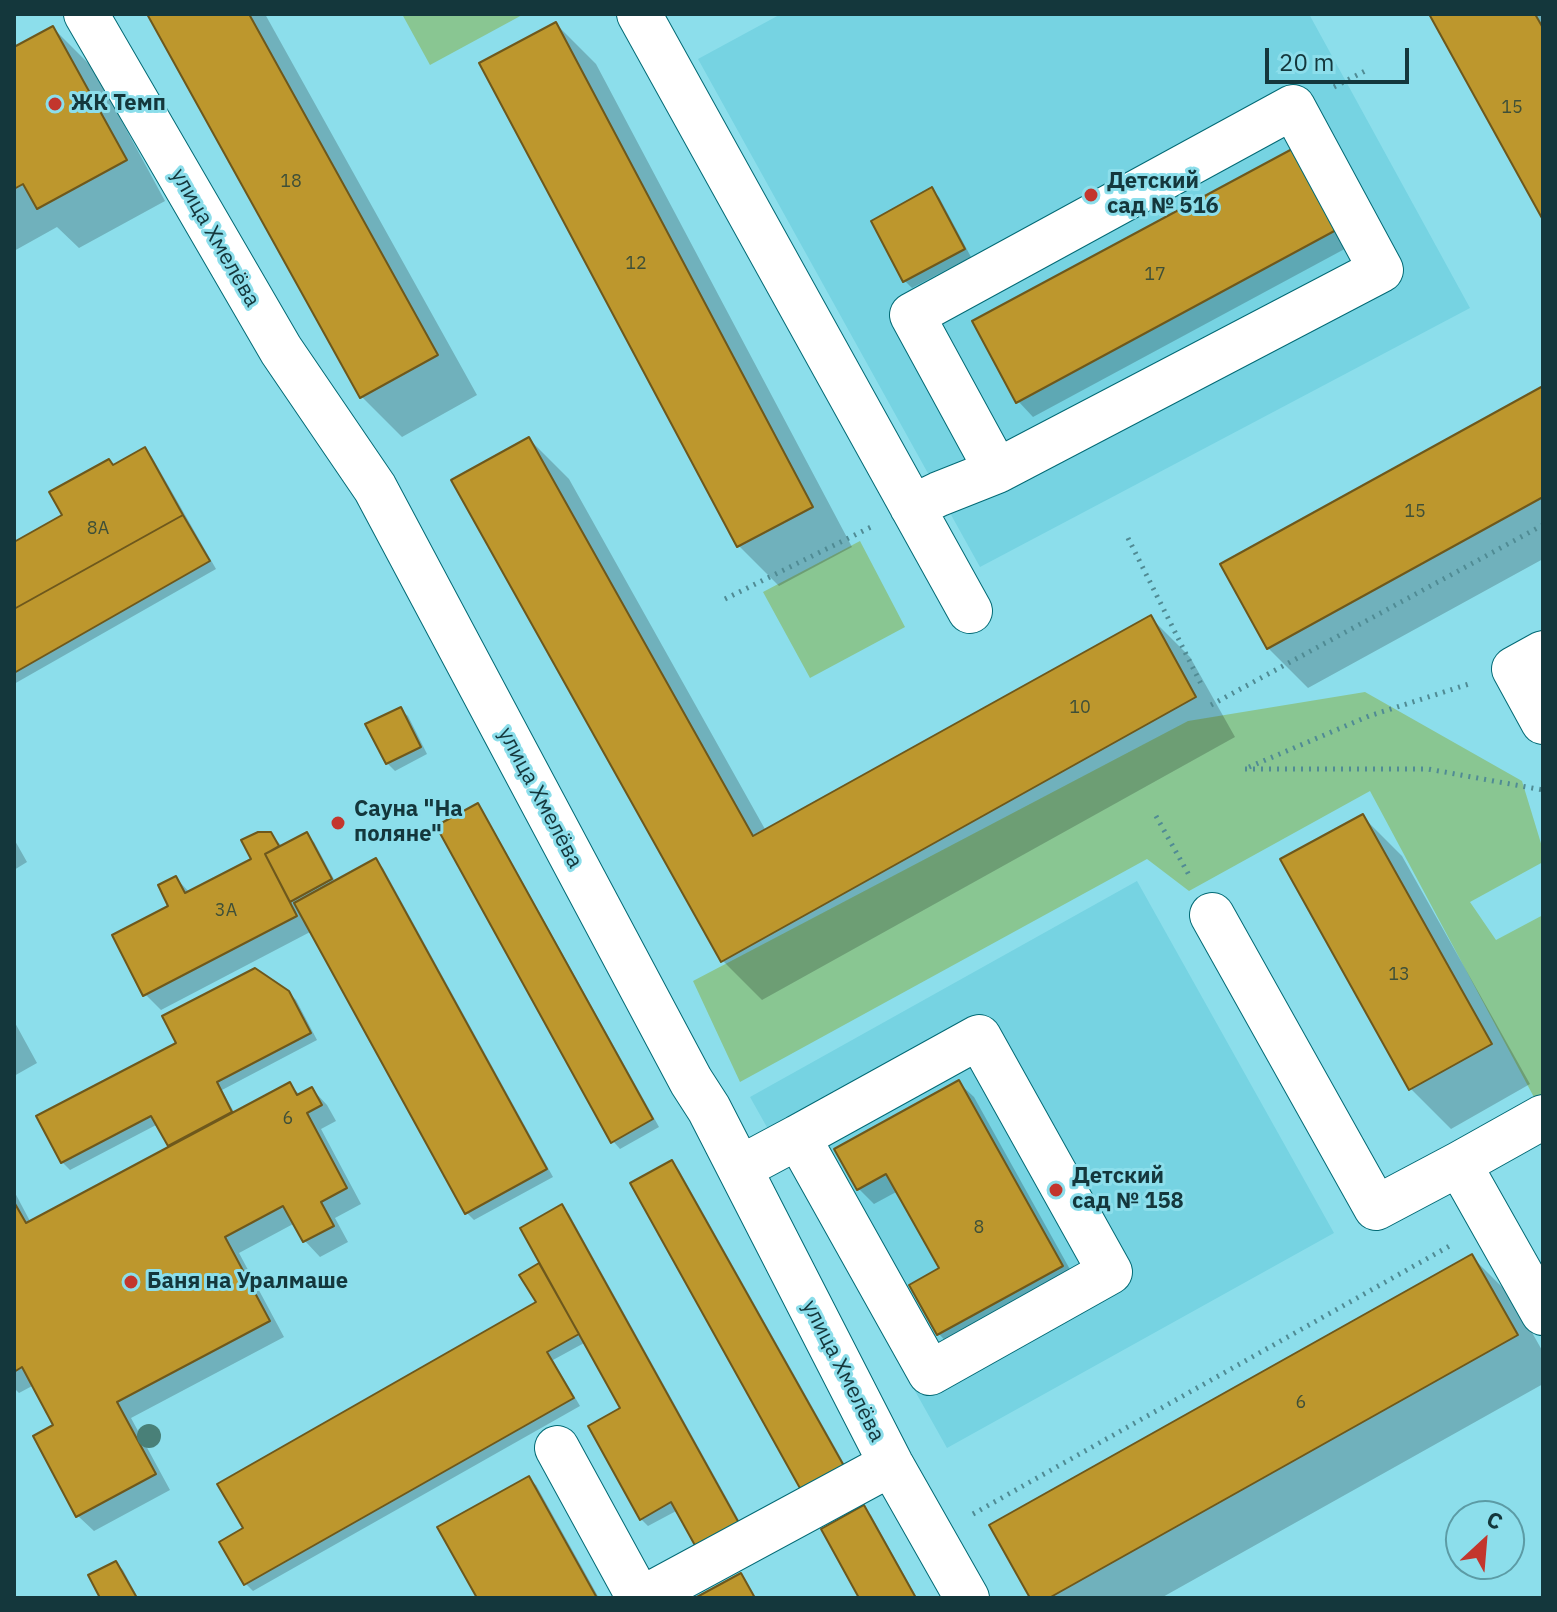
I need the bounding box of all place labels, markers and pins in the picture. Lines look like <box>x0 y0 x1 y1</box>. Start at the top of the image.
place label: ЖК Темп <box>71 91 166 117</box>
marker: ЖК Темп <box>46 95 64 113</box>
place label: Детский сад № 516 <box>1107 169 1219 220</box>
marker: Детский сад № 516 <box>1082 186 1100 204</box>
place label: Сауна "На поляне" <box>354 797 463 848</box>
marker: Сауна "На поляне" <box>329 814 347 832</box>
place label: Детский сад № 158 <box>1072 1164 1184 1216</box>
marker: Детский сад № 158 <box>1047 1181 1065 1199</box>
place label: Баня на Уралмаше <box>147 1269 348 1295</box>
marker: Баня на Уралмаше <box>122 1273 140 1291</box>

